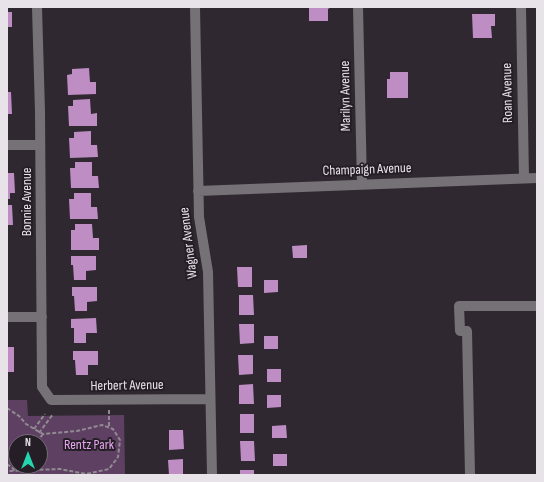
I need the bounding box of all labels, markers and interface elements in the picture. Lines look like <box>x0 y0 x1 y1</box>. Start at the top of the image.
street label: Marilyn Avenue <box>337 60 355 132</box>
street label: Roan Avenue <box>499 63 517 123</box>
street label: Champaign Avenue <box>322 160 412 180</box>
street label: Bonnie Avenue <box>19 168 35 236</box>
street label: Wagner Avenue <box>176 206 202 280</box>
street label: Herbert Avenue <box>90 377 164 395</box>
north arrow <box>8 434 48 474</box>
text: N <box>25 436 31 449</box>
park label: Rentz Park <box>64 437 114 453</box>

